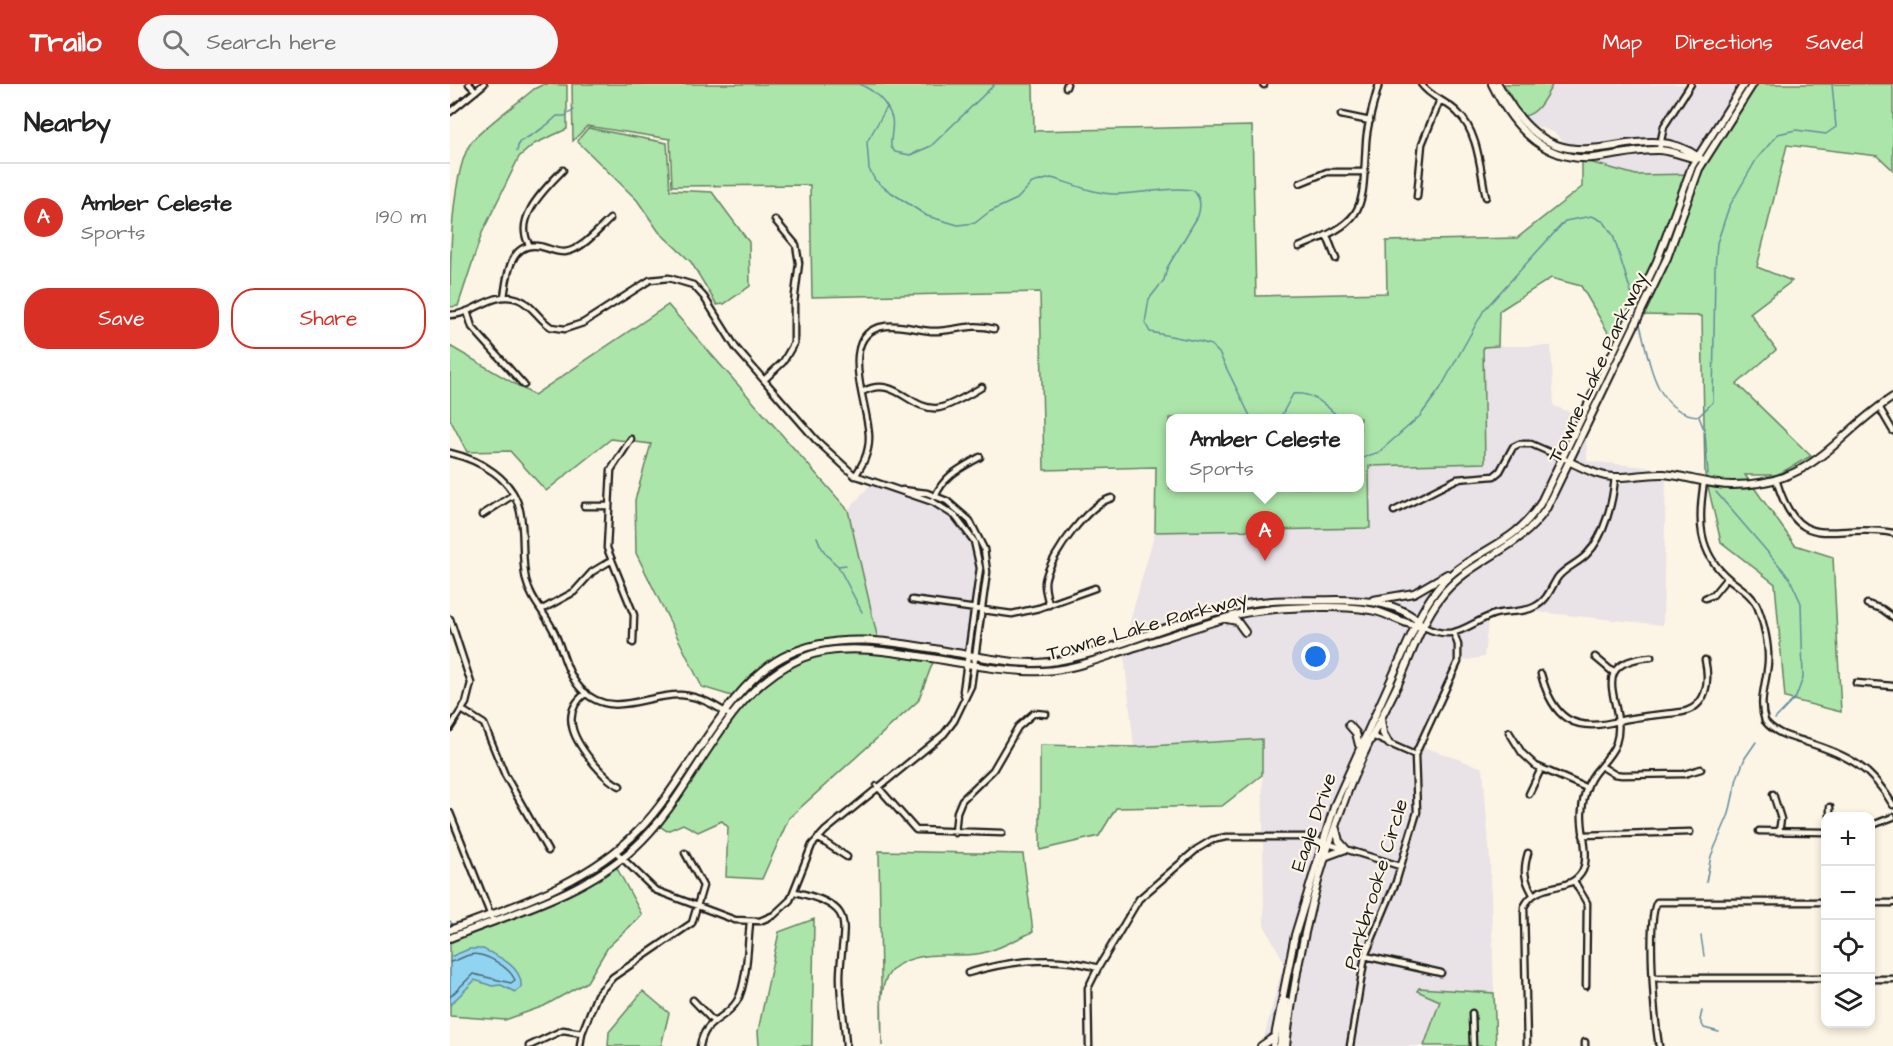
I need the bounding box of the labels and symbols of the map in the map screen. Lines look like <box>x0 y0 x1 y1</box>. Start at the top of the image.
street label: Towne Lake Parkway <box>1541 267 1655 468</box>
pin: A <box>1246 512 1284 561</box>
street label: Towne Lake Parkway <box>1044 584 1251 669</box>
your location <box>1301 642 1330 671</box>
street label: Eagle Drive <box>1284 769 1345 876</box>
street label: Parkbrooke Circle <box>1337 795 1415 973</box>

